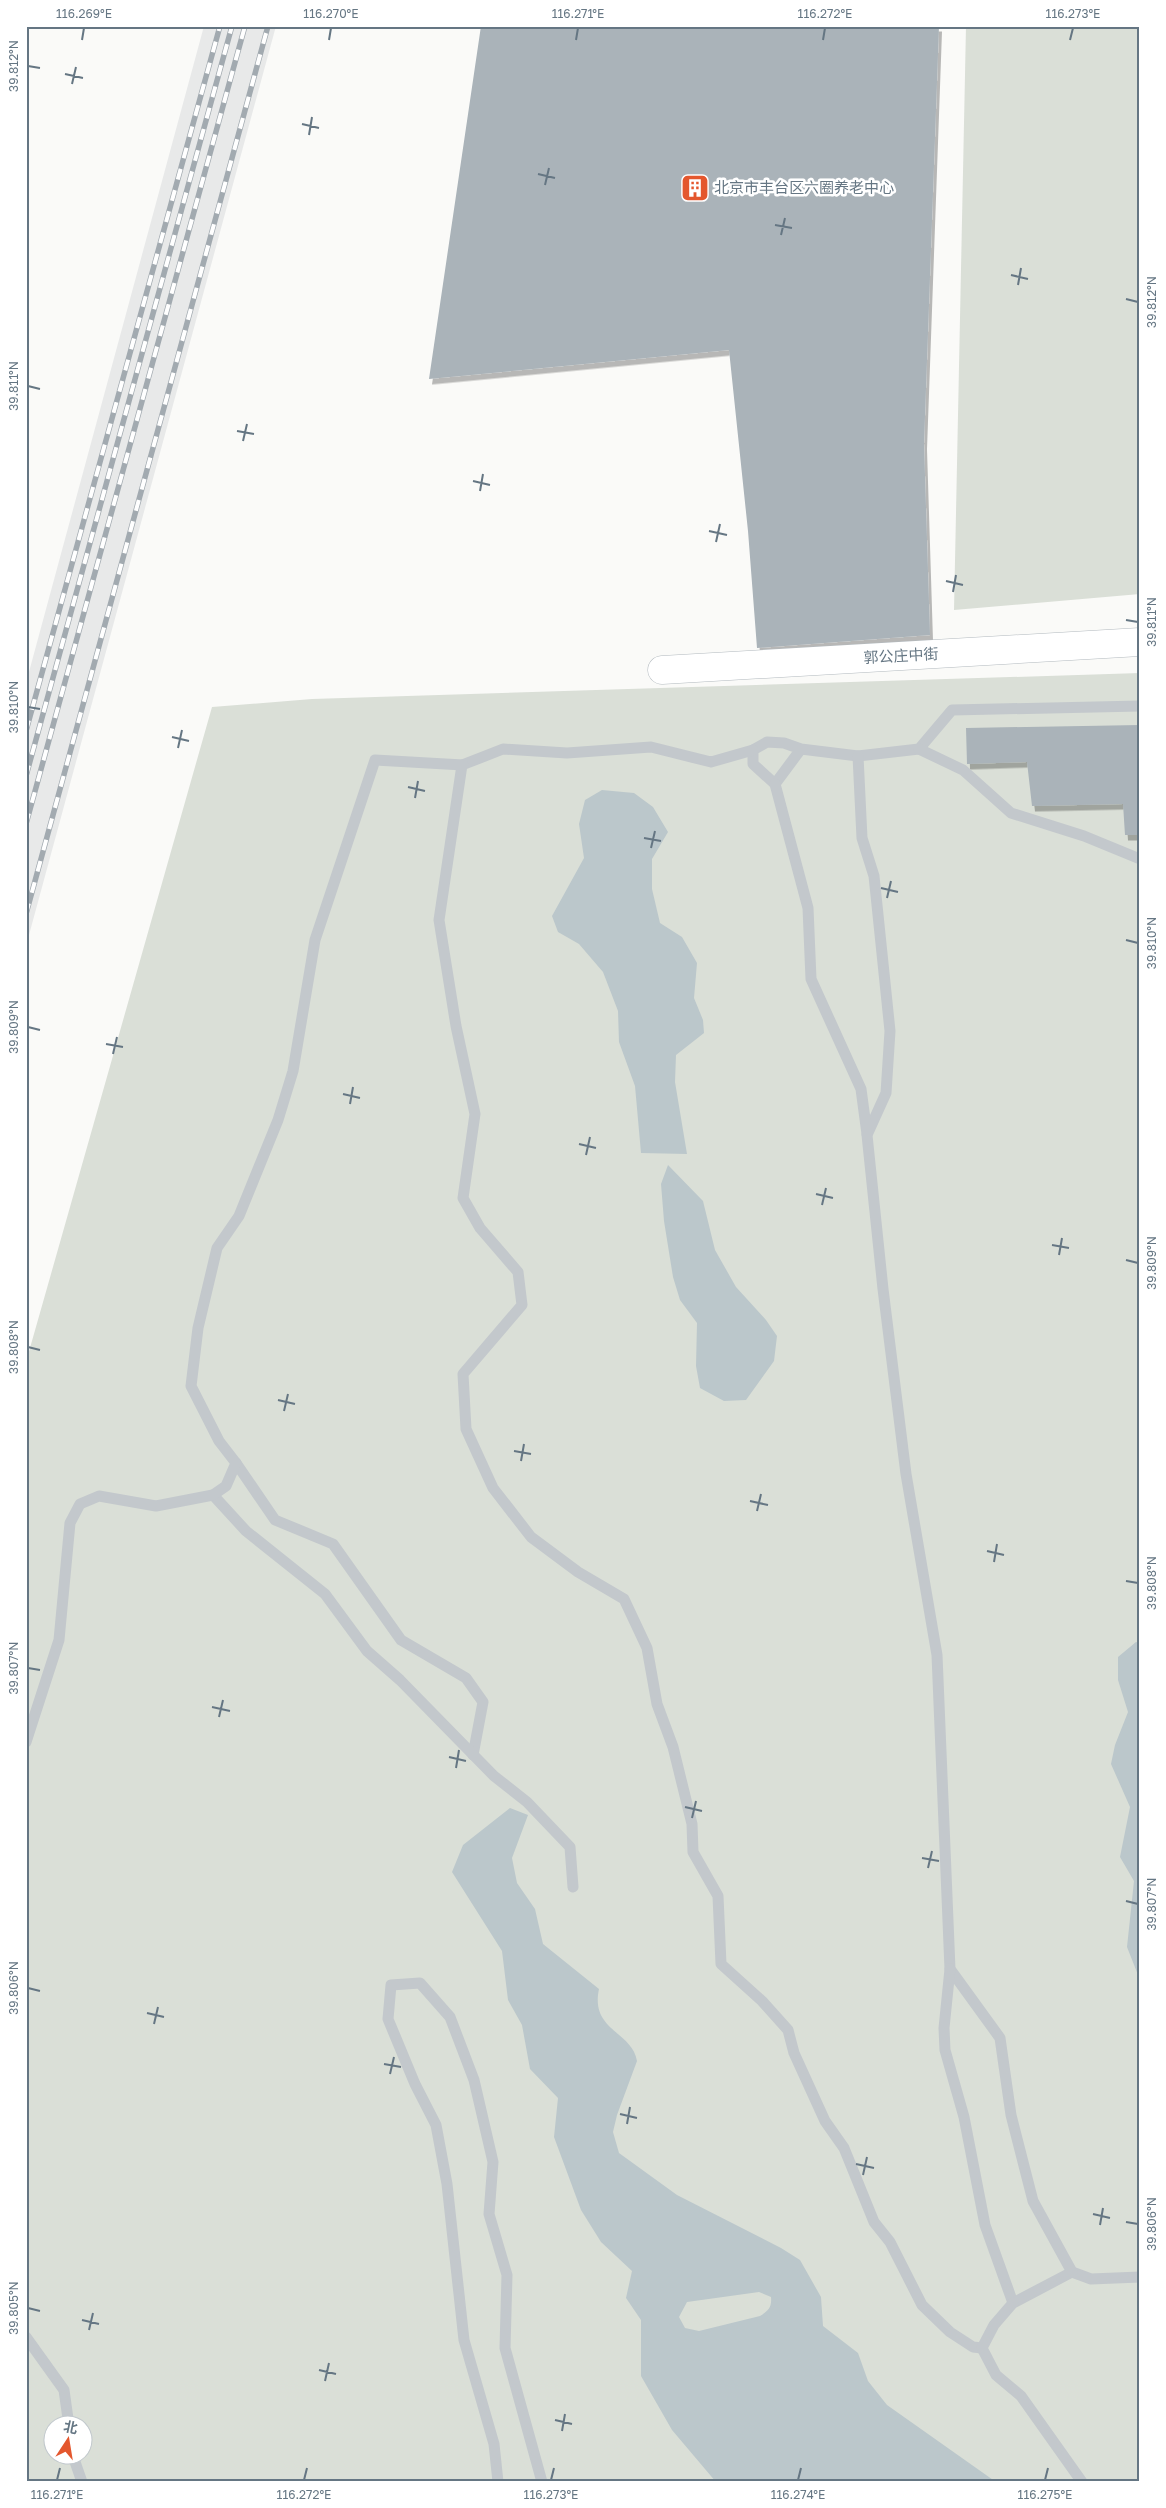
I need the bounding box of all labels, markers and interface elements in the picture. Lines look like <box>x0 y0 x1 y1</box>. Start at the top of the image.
text: 116.269°E <box>56 6 112 21</box>
text: 116.270°E <box>303 6 359 21</box>
text: 116.271°E <box>552 6 604 21</box>
text: 116.272°E <box>798 6 852 21</box>
text: 116.273°E <box>1046 6 1100 21</box>
text: 39.812°N <box>6 40 21 92</box>
building icon: 北京市丰台区六圈养老中心 <box>680 173 710 203</box>
place label: 北京市丰台区六圈养老中心 <box>714 178 894 196</box>
text: 39.812°N <box>1144 276 1159 328</box>
text: 39.811°N <box>6 361 21 411</box>
text: 39.811°N <box>1144 597 1159 647</box>
street label: 郭公庄中街 <box>863 644 939 666</box>
text: 39.810°N <box>6 681 21 733</box>
text: 39.810°N <box>1144 917 1159 969</box>
text: 39.809°N <box>6 1000 21 1054</box>
text: 39.809°N <box>1144 1236 1159 1290</box>
text: 39.808°N <box>6 1320 21 1374</box>
text: 39.808°N <box>1144 1556 1159 1610</box>
text: 39.807°N <box>6 1642 21 1694</box>
text: 39.807°N <box>1144 1878 1159 1930</box>
text: 39.806°N <box>6 1961 21 2015</box>
text: 39.806°N <box>1144 2197 1159 2251</box>
text: 39.805°N <box>6 2281 21 2335</box>
north arrow <box>42 2416 92 2466</box>
text: 北 <box>62 2417 79 2437</box>
text: 116.271°E <box>31 2487 83 2502</box>
text: 116.272°E <box>277 2487 331 2502</box>
text: 116.273°E <box>524 2487 578 2502</box>
text: 116.274°E <box>771 2487 825 2502</box>
text: 116.275°E <box>1018 2487 1072 2502</box>

